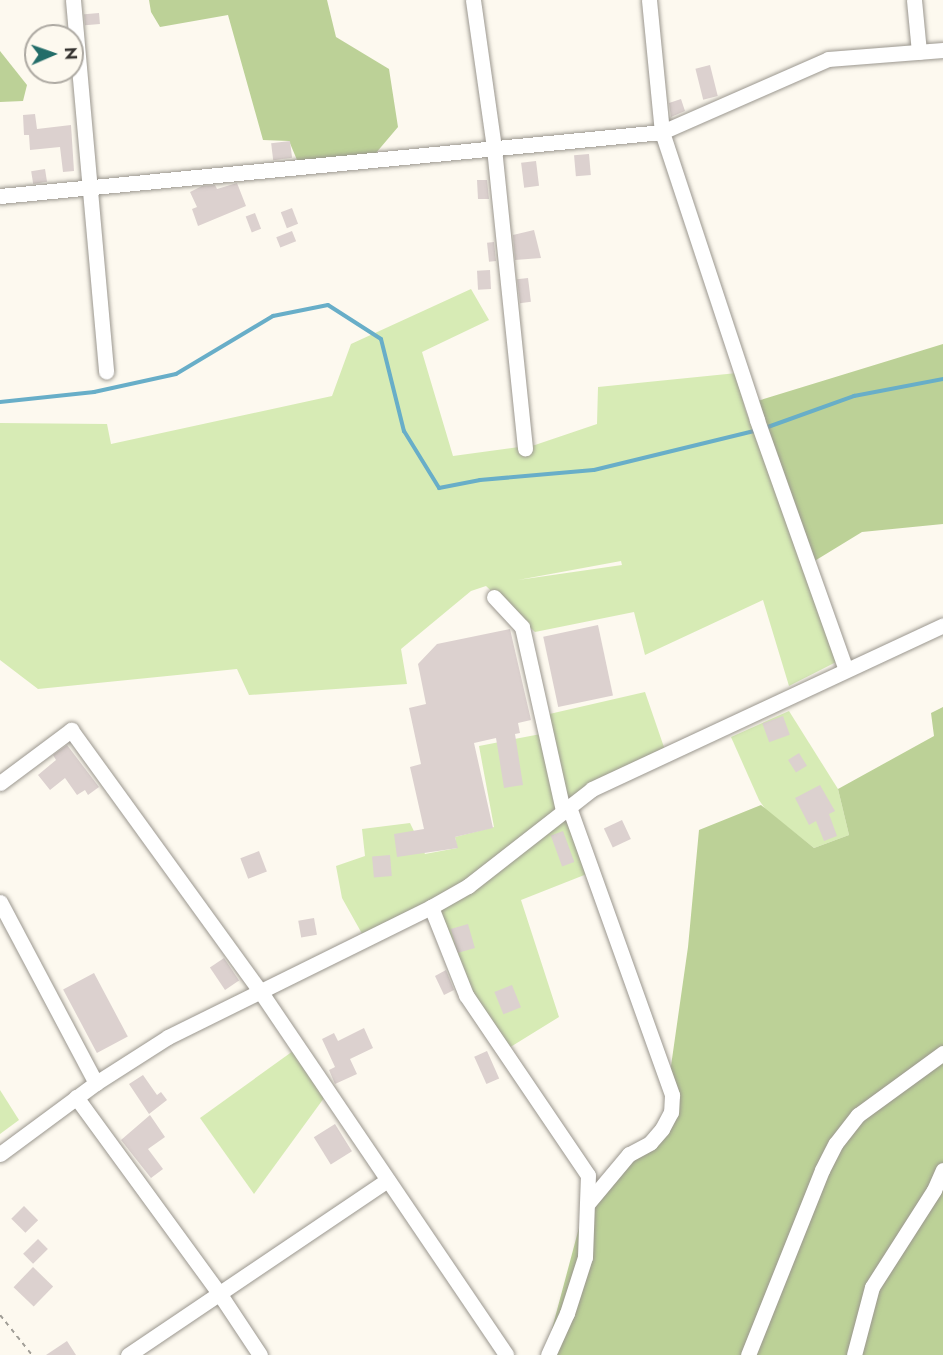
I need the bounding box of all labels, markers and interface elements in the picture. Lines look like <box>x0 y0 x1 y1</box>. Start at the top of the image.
north arrow <box>24 24 84 84</box>
text: N <box>59 47 82 60</box>

